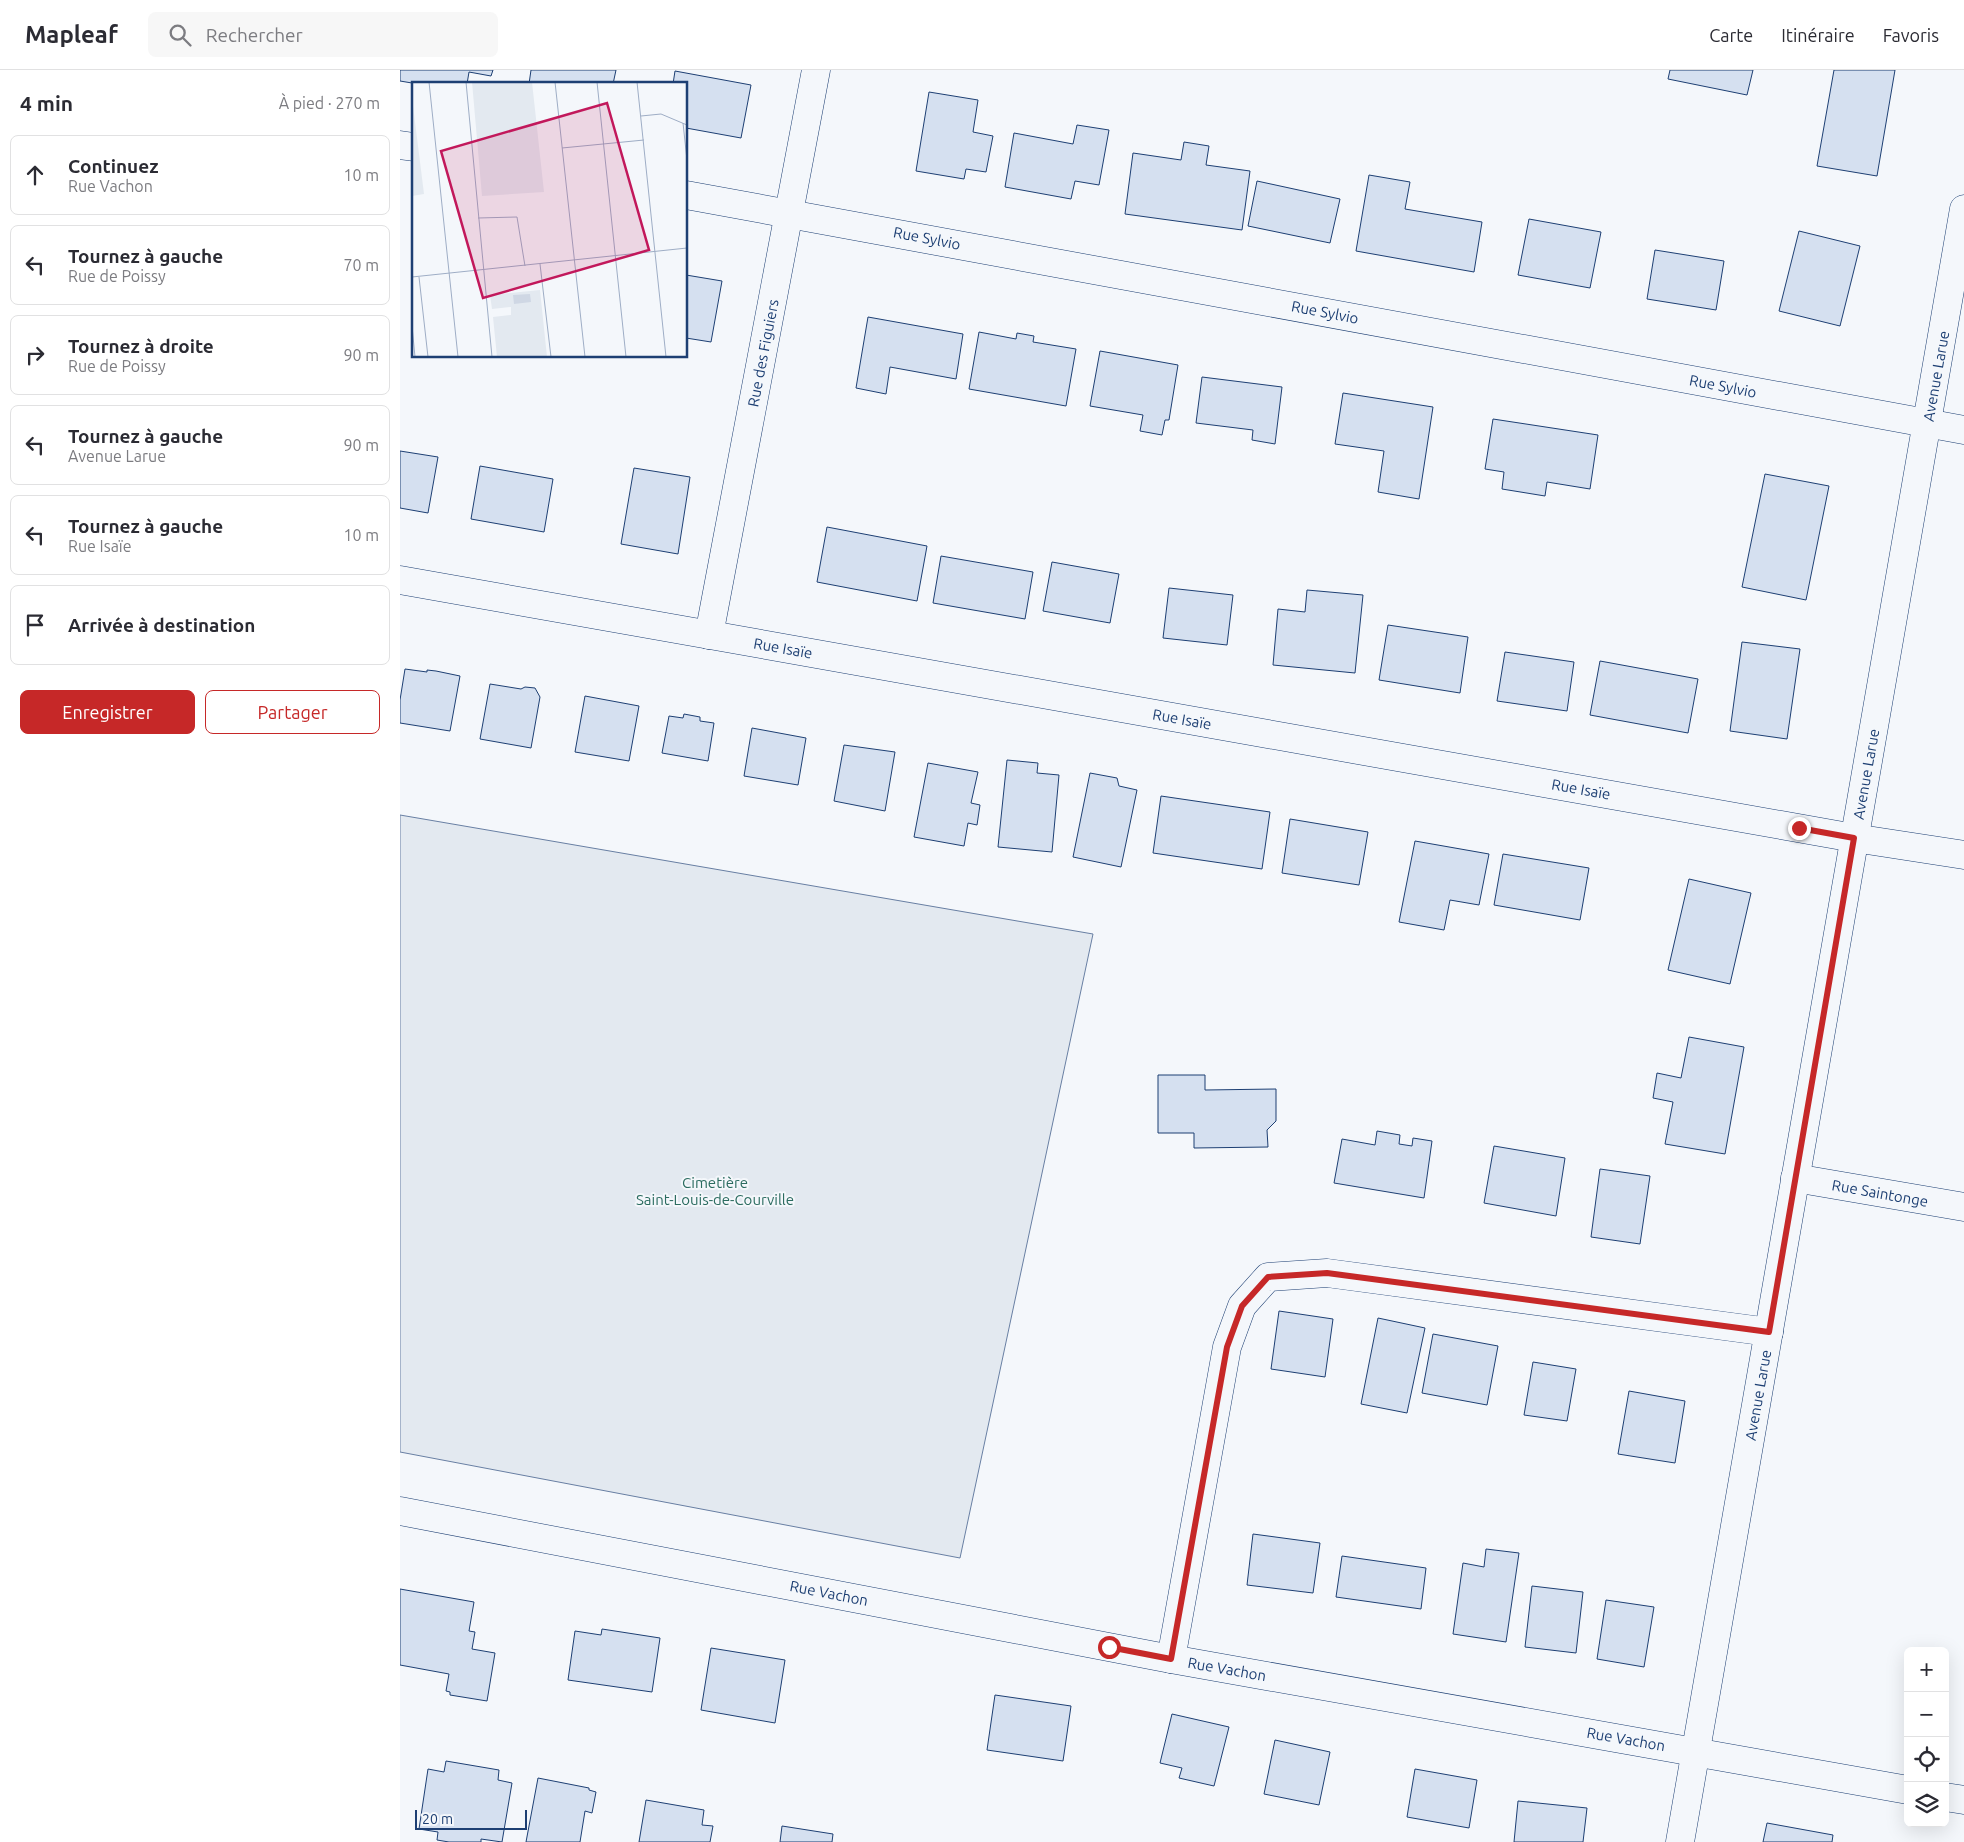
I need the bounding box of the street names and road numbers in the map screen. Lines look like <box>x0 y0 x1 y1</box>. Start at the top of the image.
street label: Rue Sylvio <box>892 223 962 253</box>
street label: Rue Sylvio <box>1290 297 1360 327</box>
street label: Rue des Figuiers <box>744 298 782 408</box>
street label: Avenue Larue <box>1920 329 1952 423</box>
street label: Rue Sylvio <box>1688 371 1758 401</box>
street label: Rue Isaïe <box>752 634 814 662</box>
street label: Rue Isaïe <box>1151 705 1213 733</box>
street label: Avenue Larue <box>1850 727 1882 821</box>
street label: Rue Isaïe <box>1550 775 1612 803</box>
street label: Rue Saintonge <box>1830 1176 1930 1210</box>
street label: Avenue Larue <box>1742 1348 1774 1442</box>
street label: Rue Vachon <box>788 1577 870 1609</box>
street label: Rue Vachon <box>1186 1654 1268 1684</box>
street label: Rue Vachon <box>1585 1724 1667 1754</box>

